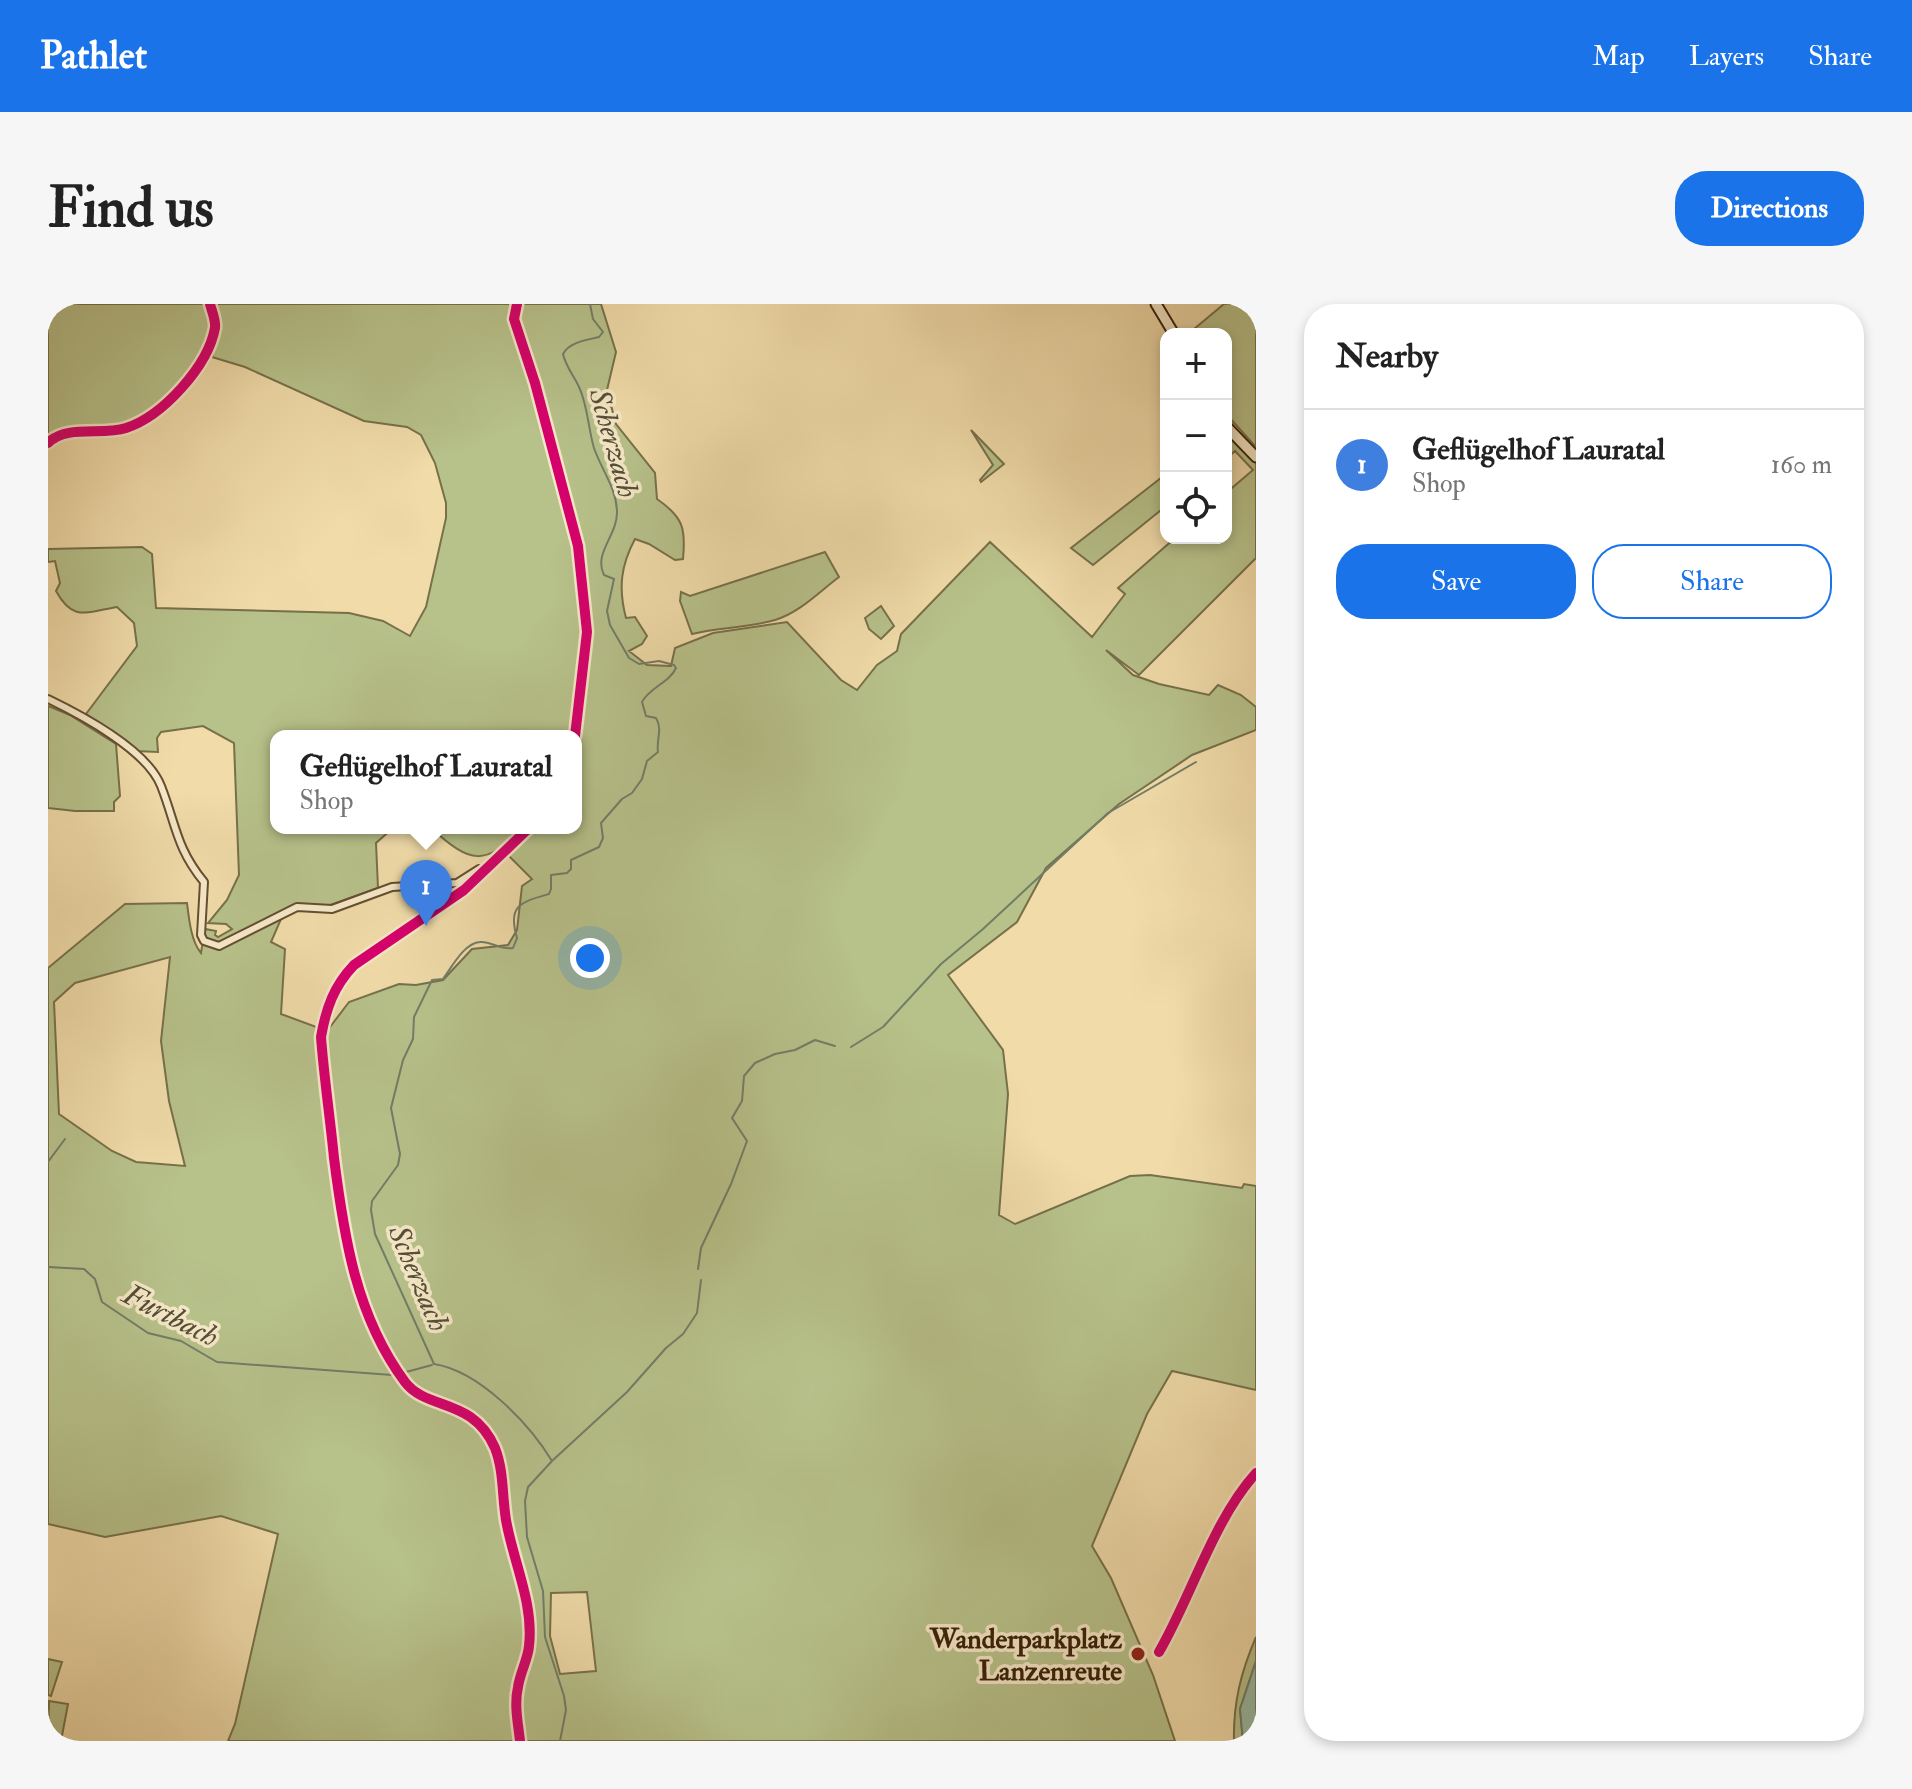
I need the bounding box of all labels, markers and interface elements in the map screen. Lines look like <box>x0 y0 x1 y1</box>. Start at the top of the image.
text: Pathlet <box>40 32 147 80</box>
text: Map <box>1592 39 1645 74</box>
text: Layers <box>1689 39 1764 74</box>
text: Share <box>1808 39 1872 74</box>
button: Directions <box>1675 171 1864 246</box>
text: Find us <box>48 173 214 244</box>
map controls <box>1160 328 1232 544</box>
button: + <box>1160 328 1232 400</box>
text: Nearby <box>1336 335 1438 378</box>
water label: Scherzach <box>580 383 647 502</box>
button: − <box>1160 400 1232 472</box>
text: Geflügelhof Lauratal <box>1412 431 1665 468</box>
text: 1 <box>1357 449 1367 481</box>
text: 160 m <box>1771 449 1832 481</box>
text: Shop <box>1412 468 1466 500</box>
button: locate <box>1160 472 1232 544</box>
button: Save <box>1336 544 1576 619</box>
button: Share <box>1592 544 1832 619</box>
popup <box>270 730 582 834</box>
text: Geflügelhof Lauratal <box>300 748 552 785</box>
text: Shop <box>300 785 353 817</box>
pin: 1 <box>400 860 452 926</box>
your location <box>570 938 610 978</box>
water label: Scherzach <box>379 1219 457 1337</box>
water label: Furtbach <box>115 1275 225 1355</box>
place label: Wanderparkplatz Lanzenreute <box>929 1622 1122 1689</box>
marker: Wanderparkplatz Lanzenreute <box>1129 1645 1147 1663</box>

